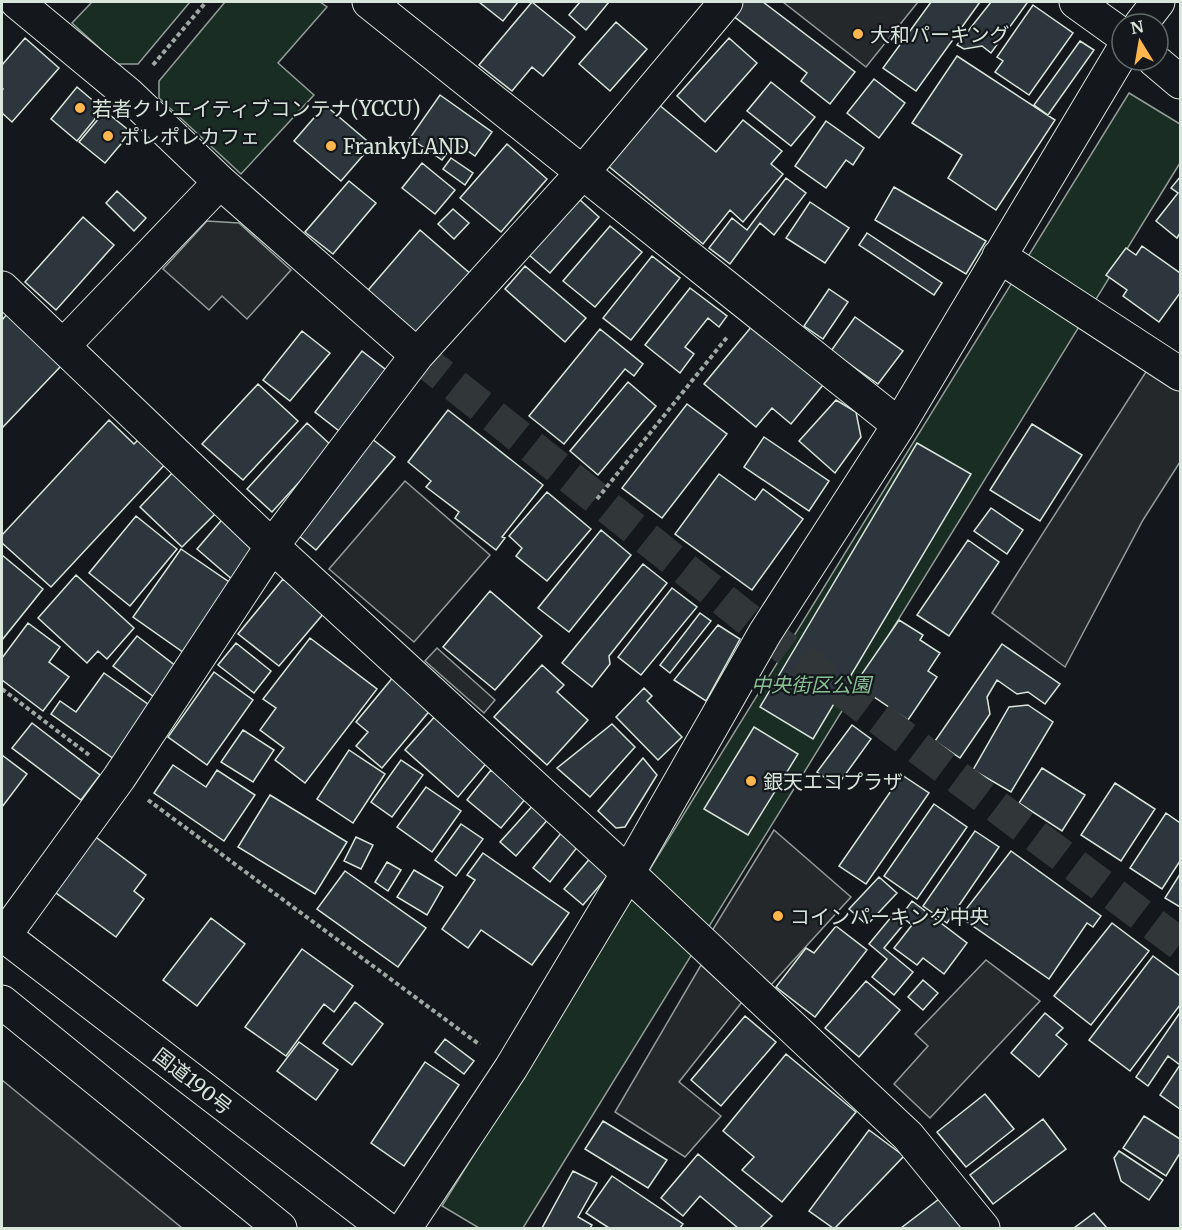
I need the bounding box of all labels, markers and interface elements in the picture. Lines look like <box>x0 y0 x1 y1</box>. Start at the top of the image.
north arrow <box>1110 12 1170 72</box>
text: N <box>1129 16 1146 38</box>
place label: 大和パーキング <box>870 22 1009 47</box>
marker: 大和パーキング <box>851 27 865 41</box>
place label: 若者クリエイティブコンテナ(YCCU) <box>92 96 421 121</box>
marker: 若者クリエイティブコンテナ(YCCU) <box>73 101 87 115</box>
place label: ポレポレカフェ <box>120 124 260 149</box>
marker: ポレポレカフェ <box>101 129 115 143</box>
place label: FrankyLAND <box>343 134 469 159</box>
marker: FrankyLAND <box>324 139 338 153</box>
park label: 中央街区公園 <box>751 672 874 697</box>
place label: 銀天エコプラザ <box>763 769 903 794</box>
marker: 銀天エコプラザ <box>744 774 758 788</box>
place label: コインパーキング中央 <box>790 904 989 929</box>
marker: コインパーキング中央 <box>771 909 785 923</box>
street label: 国道190号 <box>149 1042 237 1120</box>

